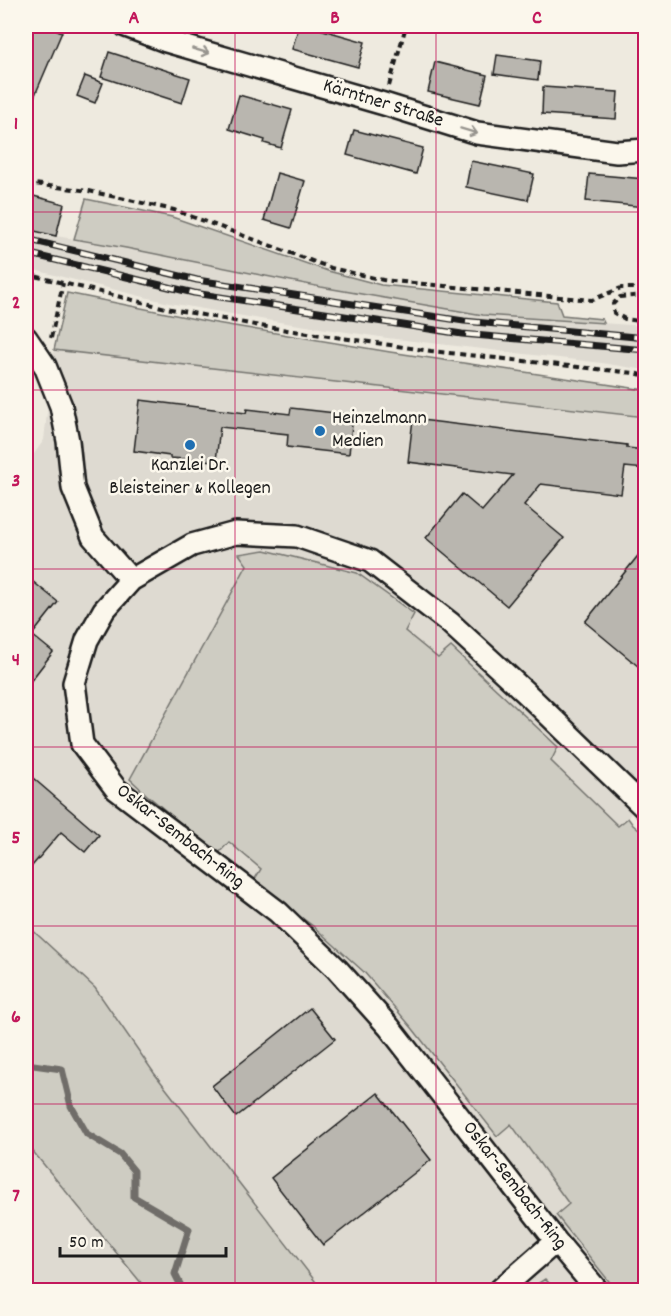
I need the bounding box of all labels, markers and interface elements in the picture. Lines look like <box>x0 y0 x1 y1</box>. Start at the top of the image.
text: A <box>129 5 140 33</box>
text: B <box>330 5 340 33</box>
text: C <box>532 5 542 33</box>
one-way arrow <box>192 46 211 57</box>
street label: Kärntner Straße <box>319 72 447 136</box>
text: 1 <box>14 111 18 139</box>
one-way arrow <box>459 126 478 137</box>
text: 2 <box>12 290 20 318</box>
place label: Heinzelmann Medien <box>332 405 427 456</box>
marker: Heinzelmann Medien <box>313 424 327 438</box>
marker: Kanzlei Dr. Bleisteiner & Kollegen <box>183 438 197 452</box>
place label: Kanzlei Dr. Bleisteiner & Kollegen <box>109 452 271 503</box>
text: 3 <box>12 468 20 496</box>
text: 4 <box>12 647 20 675</box>
street label: Oskar-Sembach-Ring <box>110 778 250 896</box>
text: 5 <box>11 825 21 853</box>
text: 6 <box>11 1004 21 1032</box>
street label: Oskar-Sembach-Ring <box>455 1116 573 1256</box>
text: 7 <box>12 1183 20 1211</box>
scale bar <box>60 1220 226 1258</box>
text: 50 m <box>69 1231 104 1256</box>

